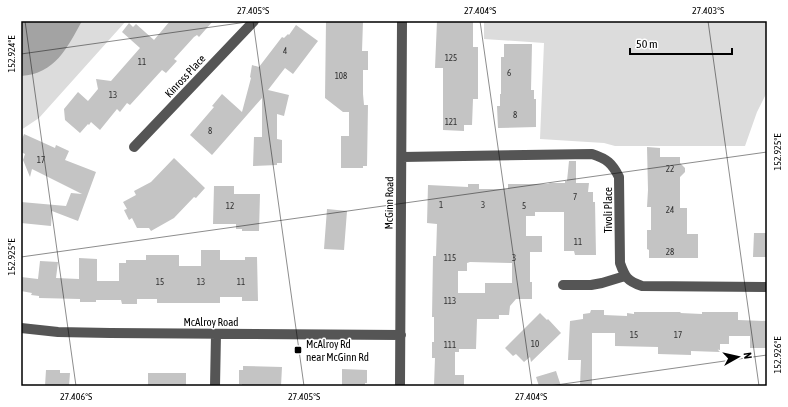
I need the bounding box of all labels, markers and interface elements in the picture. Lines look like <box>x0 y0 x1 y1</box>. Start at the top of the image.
text: 27.405°S <box>237 5 269 16</box>
text: 27.404°S <box>464 5 496 16</box>
text: 27.403°S <box>692 5 724 16</box>
scale bar <box>630 30 732 56</box>
text: 152.924°E <box>6 35 17 73</box>
text: 50 m <box>636 37 658 51</box>
house number: 4 <box>283 46 287 56</box>
street label: Kinross Place <box>162 52 208 100</box>
house number: 125 <box>445 53 457 63</box>
house number: 11 <box>138 57 146 67</box>
house number: 6 <box>507 68 511 78</box>
house number: 108 <box>335 71 347 81</box>
house number: 13 <box>109 90 117 100</box>
house number: 8 <box>513 110 517 120</box>
house number: 121 <box>445 117 457 127</box>
house number: 8 <box>208 126 212 136</box>
text: 152.925°E <box>772 133 783 171</box>
house number: 17 <box>37 155 45 165</box>
house number: 22 <box>666 164 674 174</box>
street label: McGinn Road <box>383 176 395 230</box>
street label: Tivoli Place <box>602 187 614 233</box>
house number: 7 <box>573 192 577 202</box>
house number: 1 <box>439 200 443 210</box>
house number: 3 <box>481 200 485 210</box>
house number: 12 <box>226 201 234 211</box>
house number: 5 <box>522 201 526 211</box>
house number: 24 <box>666 205 674 215</box>
house number: 11 <box>574 237 582 247</box>
text: 152.925°E <box>6 238 17 276</box>
house number: 28 <box>666 247 674 257</box>
house number: 115 <box>444 253 456 263</box>
house number: 3 <box>512 253 516 263</box>
house number: 15 <box>156 277 164 287</box>
house number: 13 <box>197 277 205 287</box>
house number: 11 <box>237 277 245 287</box>
house number: 113 <box>444 296 456 306</box>
street label: McAlroy Road <box>183 316 239 328</box>
house number: 15 <box>630 330 638 340</box>
house number: 17 <box>674 330 682 340</box>
text: 152.926°E <box>772 336 783 374</box>
north arrow <box>718 337 758 377</box>
place label: McAlroy Rd near McGinn Rd <box>306 338 369 363</box>
house number: 10 <box>531 339 539 349</box>
house number: 111 <box>444 340 456 350</box>
marker: McAlroy Rd near McGinn Rd <box>293 345 303 355</box>
text: N <box>742 352 754 360</box>
text: 27.406°S <box>60 391 92 402</box>
text: 27.405°S <box>288 391 320 402</box>
text: 27.404°S <box>515 391 547 402</box>

